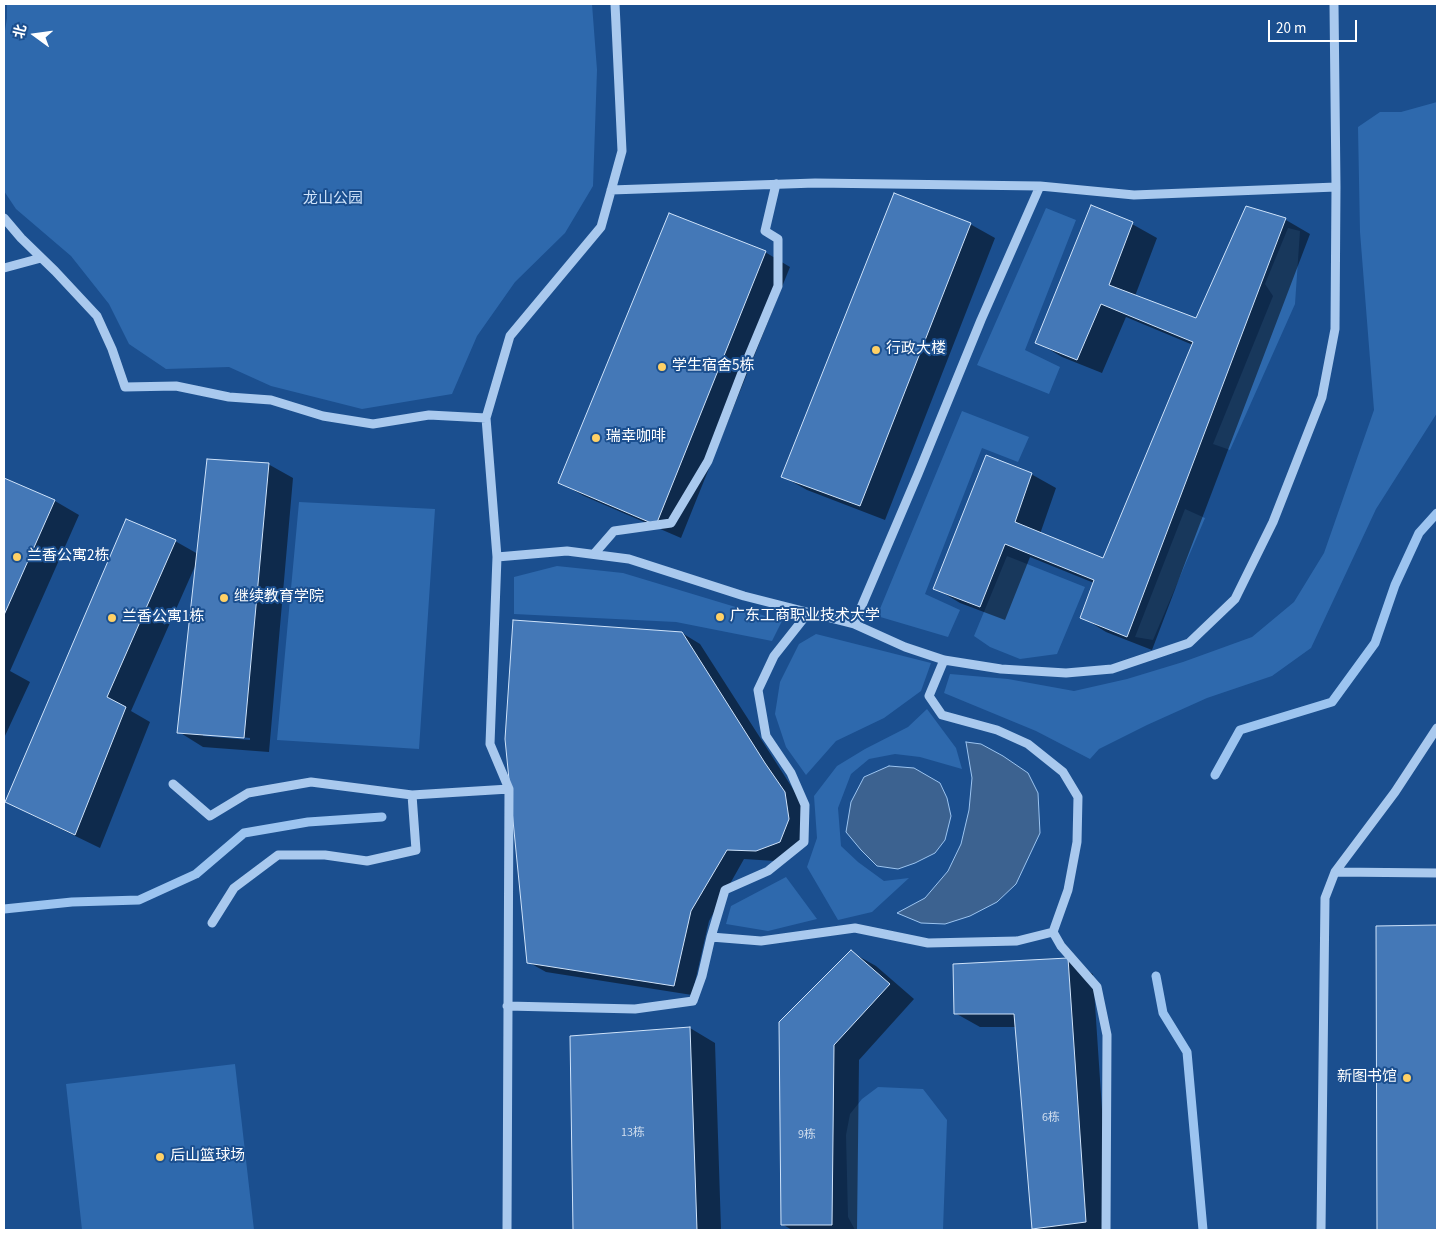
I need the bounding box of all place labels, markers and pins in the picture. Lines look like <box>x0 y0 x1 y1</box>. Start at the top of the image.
place label: 行政大楼 <box>886 341 946 359</box>
marker: 行政大楼 <box>870 344 882 356</box>
place label: 学生宿舍5栋 <box>672 358 754 376</box>
marker: 学生宿舍5栋 <box>656 361 668 373</box>
place label: 瑞幸咖啡 <box>606 429 666 447</box>
marker: 瑞幸咖啡 <box>590 432 602 444</box>
place label: 兰香公寓2栋 <box>27 548 109 566</box>
marker: 兰香公寓2栋 <box>11 551 23 563</box>
place label: 继续教育学院 <box>234 589 324 607</box>
marker: 继续教育学院 <box>218 592 230 604</box>
place label: 广东工商职业技术大学 <box>730 608 880 626</box>
place label: 兰香公寓1栋 <box>122 609 204 627</box>
marker: 广东工商职业技术大学 <box>714 611 726 623</box>
marker: 兰香公寓1栋 <box>106 612 118 624</box>
place label: 新图书馆 <box>1337 1069 1397 1087</box>
marker: 新图书馆 <box>1401 1072 1413 1084</box>
place label: 后山篮球场 <box>170 1148 245 1166</box>
marker: 后山篮球场 <box>154 1151 166 1163</box>

